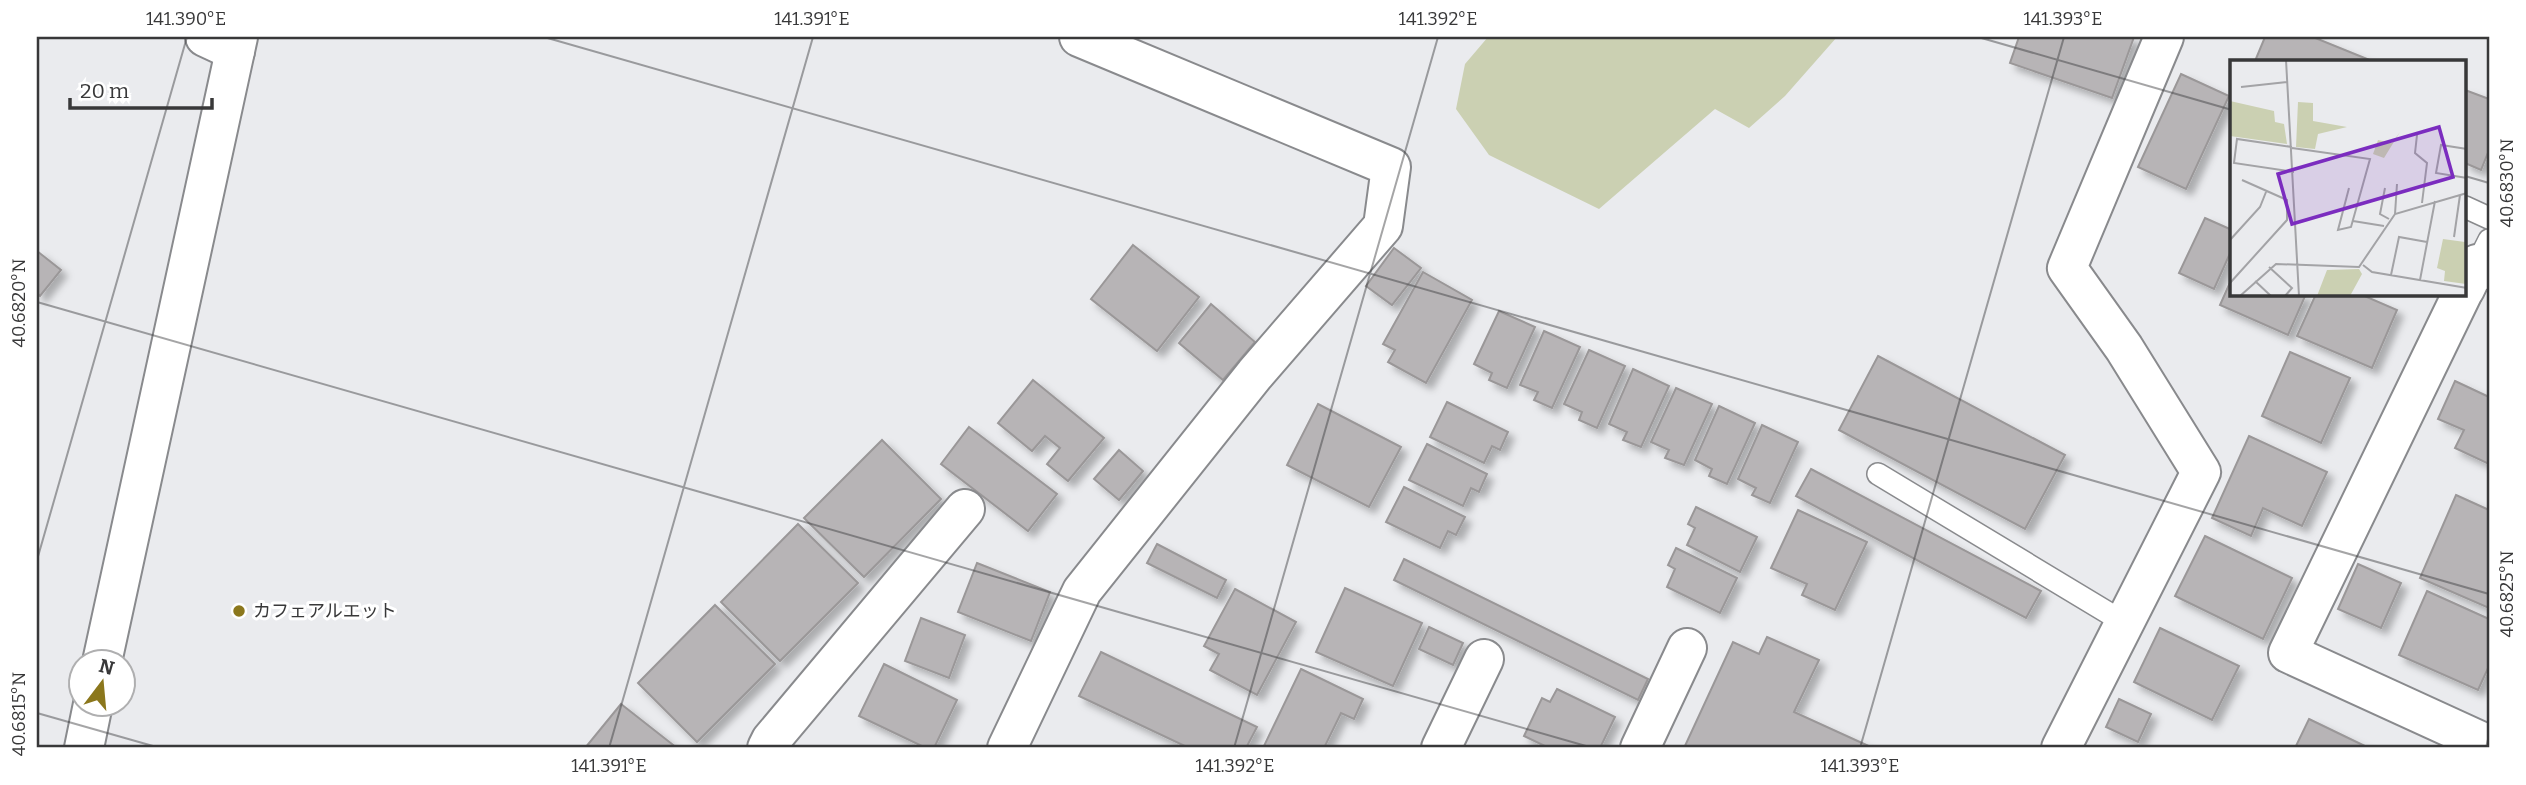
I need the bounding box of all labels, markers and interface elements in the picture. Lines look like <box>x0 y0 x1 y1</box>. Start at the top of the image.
text: 141.390°E <box>146 8 226 30</box>
text: 141.391°E <box>774 8 850 30</box>
text: 141.392°E <box>1399 8 1477 30</box>
text: 141.393°E <box>2024 8 2102 30</box>
inset map <box>2230 60 2466 296</box>
scale bar <box>70 66 212 110</box>
text: 20 m <box>80 78 129 104</box>
text: 40.6830°N <box>2496 138 2518 228</box>
text: 40.6820°N <box>8 258 30 348</box>
text: 40.6825°N <box>2496 550 2518 638</box>
place label: カフェアルエット <box>253 600 397 622</box>
marker: カフェアルエット <box>231 603 247 619</box>
north arrow <box>66 648 136 718</box>
text: N <box>96 654 117 680</box>
text: 40.6815°N <box>8 672 30 756</box>
text: 141.391°E <box>571 755 647 777</box>
text: 141.392°E <box>1196 755 1274 777</box>
text: 141.393°E <box>1821 755 1899 777</box>

